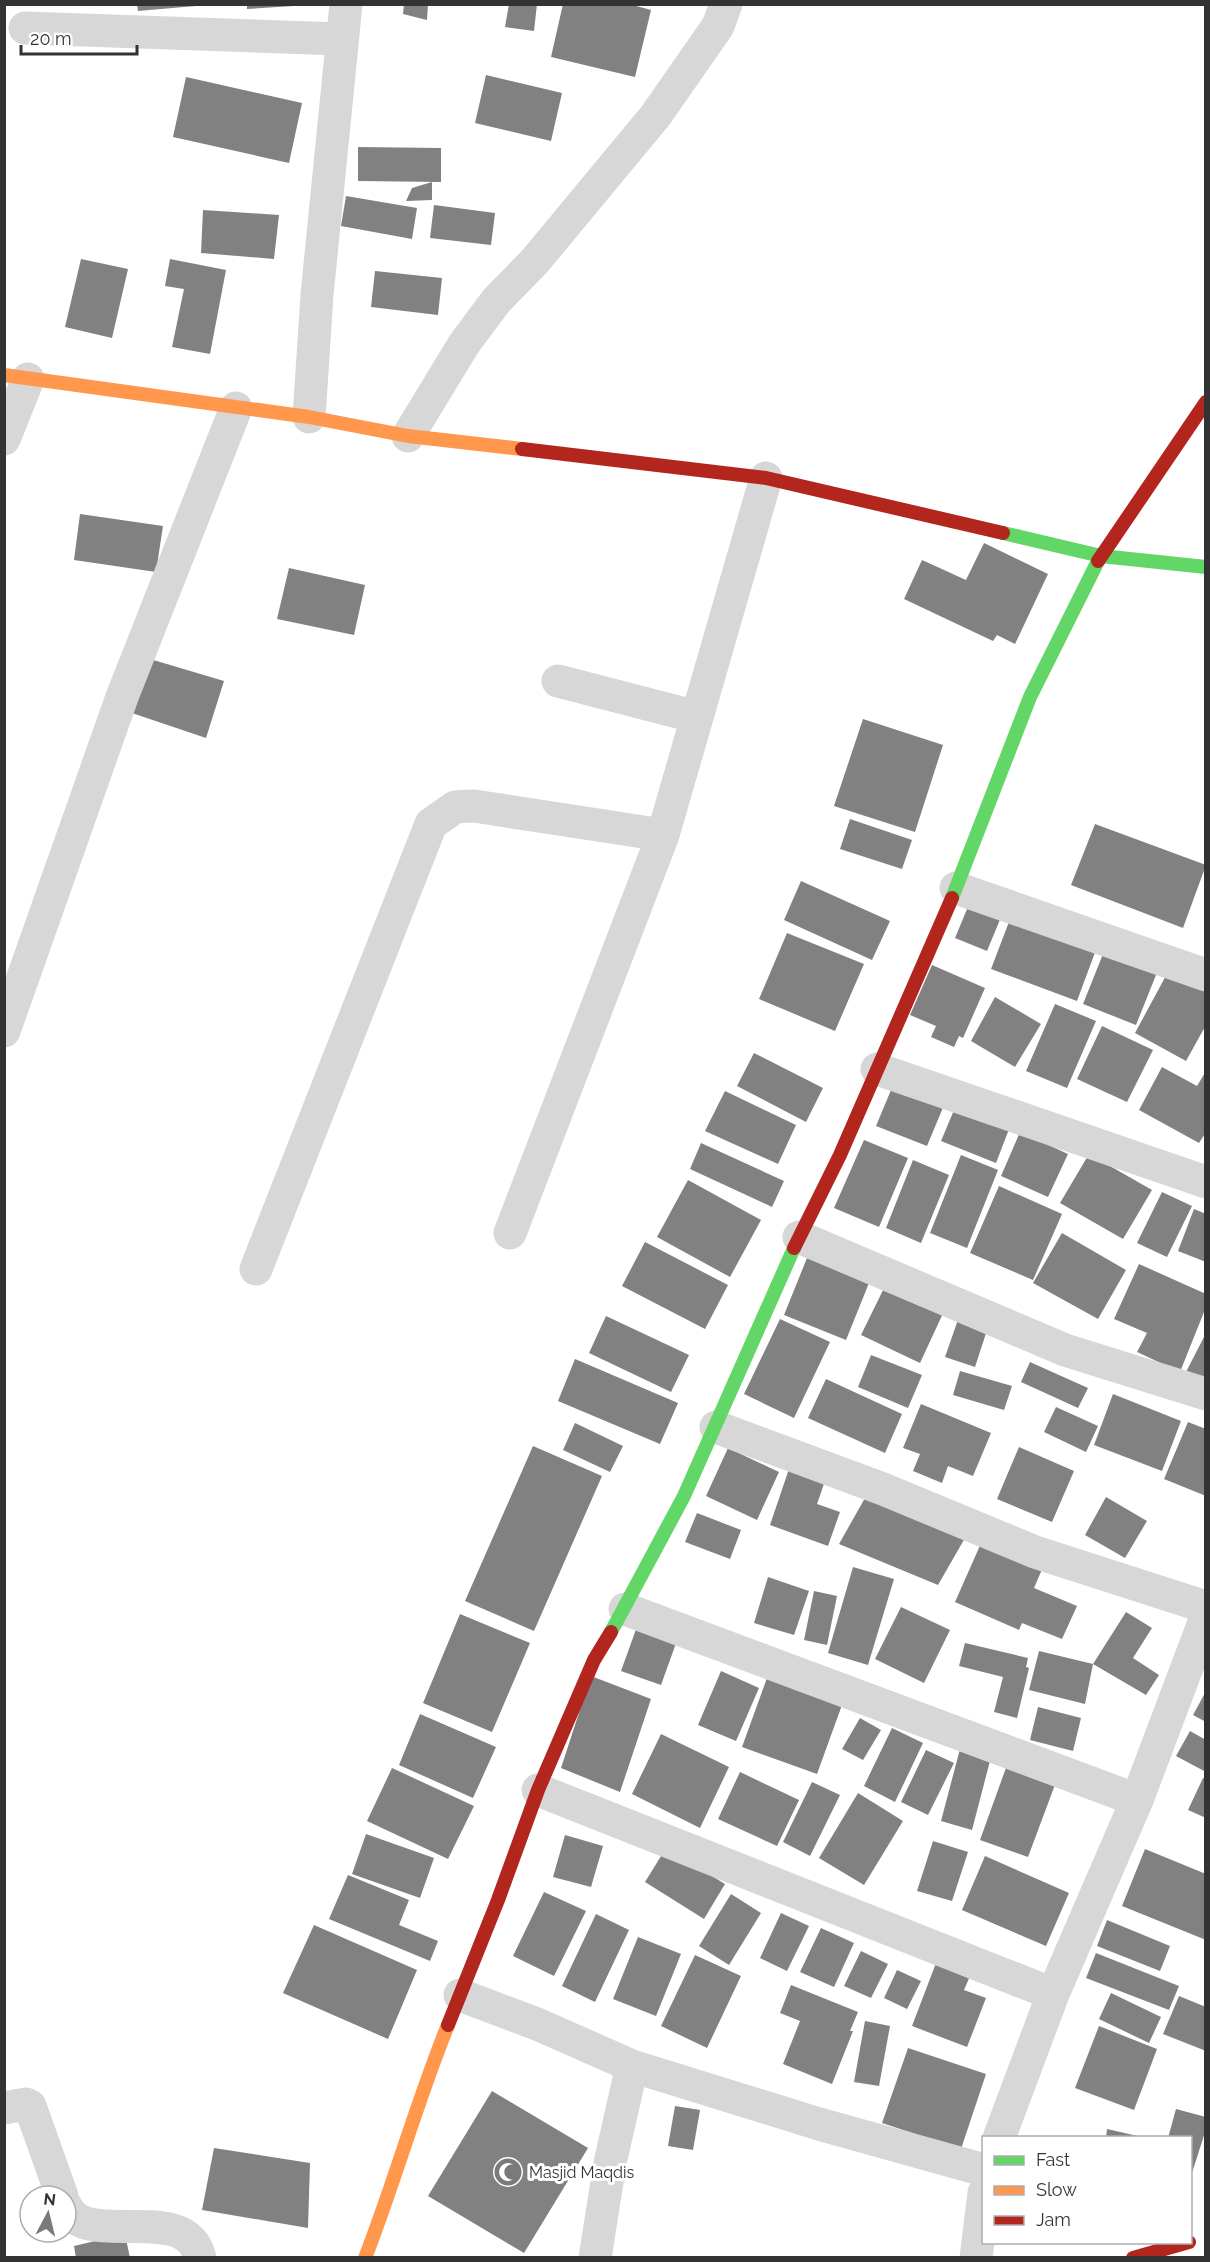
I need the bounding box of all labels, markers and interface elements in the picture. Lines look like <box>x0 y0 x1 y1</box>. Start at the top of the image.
scale bar <box>21 18 136 56</box>
text: 20 m <box>30 28 72 49</box>
legend <box>982 2136 1192 2244</box>
text: Fast <box>1036 2149 1070 2170</box>
mosque icon: Masjid Maqdis <box>492 2156 524 2188</box>
place label: Masjid Maqdis <box>529 2163 635 2182</box>
text: Slow <box>1036 2179 1077 2200</box>
north arrow <box>18 2184 78 2244</box>
text: N <box>43 2189 57 2210</box>
text: Jam <box>1036 2209 1071 2230</box>

